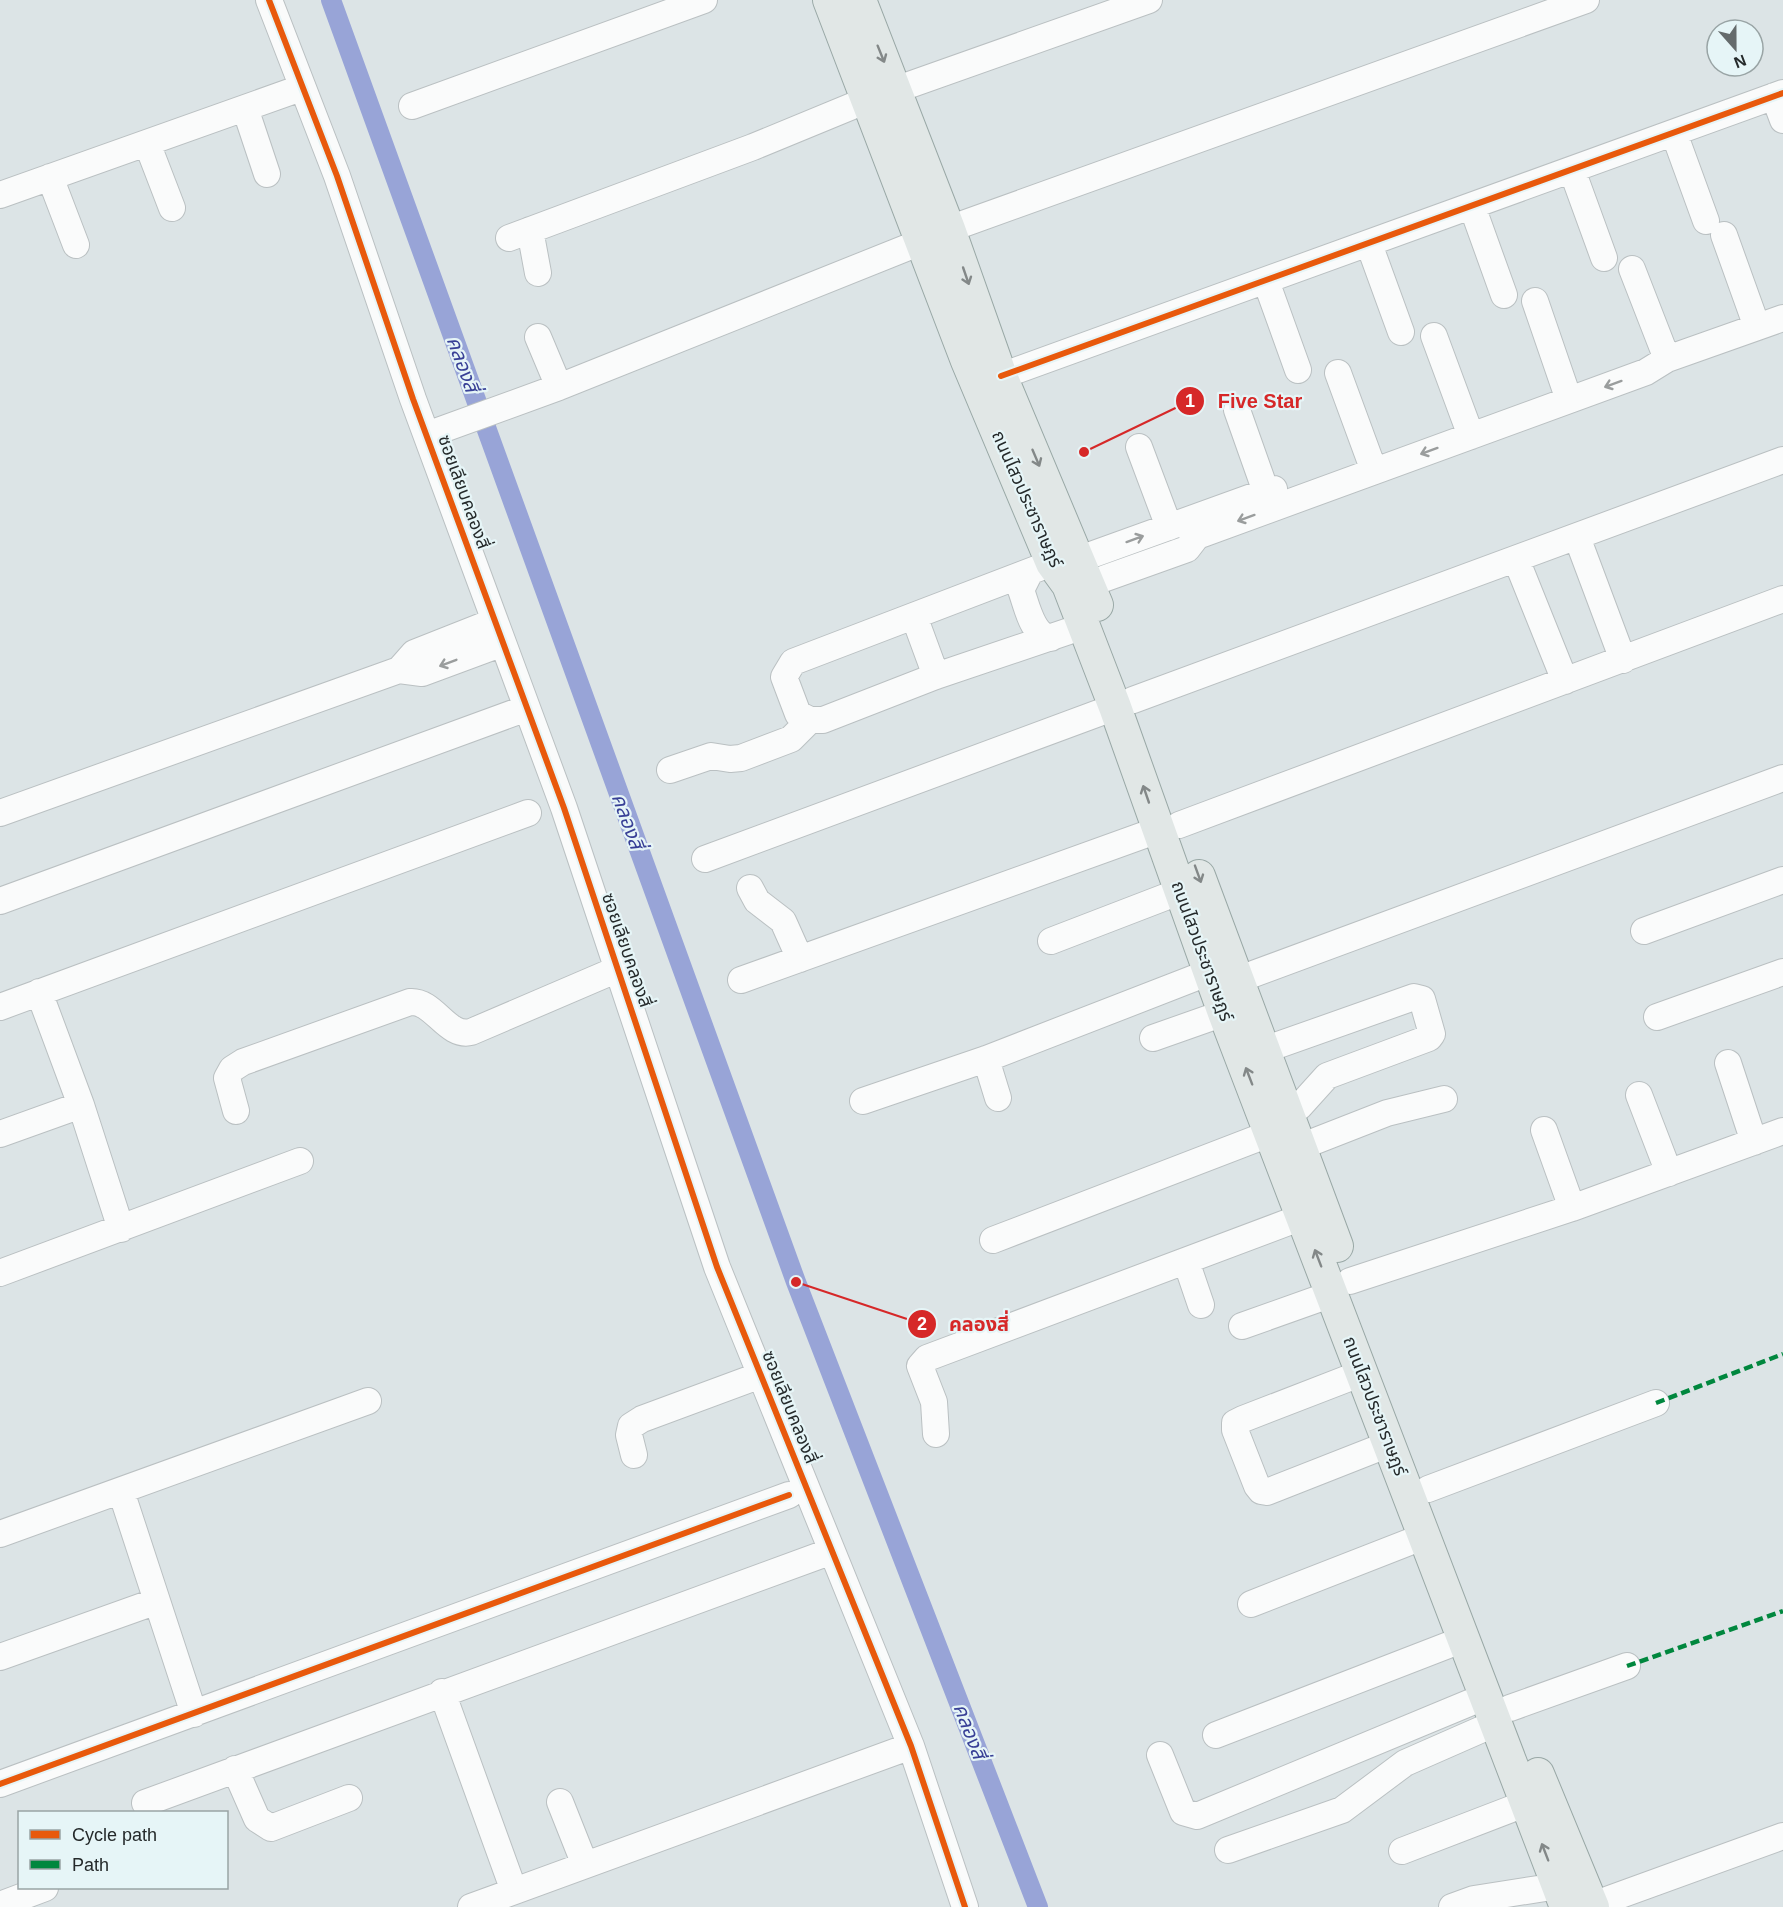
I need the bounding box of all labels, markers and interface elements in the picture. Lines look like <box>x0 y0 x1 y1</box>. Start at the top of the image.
north arrow <box>1705 18 1765 78</box>
one-way arrow <box>876 45 887 63</box>
text: N <box>1732 52 1749 72</box>
one-way arrow <box>961 266 972 285</box>
water label: คลองสี่ <box>443 332 487 399</box>
one-way arrow <box>1604 380 1623 391</box>
callout: Five Star <box>1175 382 1314 420</box>
text: Five Star <box>1218 390 1302 412</box>
text: 1 <box>1185 391 1195 411</box>
street label: ถนนไสวประชาราษฎร์ <box>988 428 1067 571</box>
street label: ซอยเลียบคลองสี่ <box>434 431 497 552</box>
one-way arrow <box>1421 446 1439 457</box>
one-way arrow <box>1031 448 1042 466</box>
one-way arrow <box>1237 513 1256 524</box>
one-way arrow <box>1125 533 1144 544</box>
one-way arrow <box>439 659 458 670</box>
one-way arrow <box>1139 786 1150 804</box>
water label: คลองสี่ <box>608 789 652 856</box>
one-way arrow <box>1193 864 1204 883</box>
street label: ถนนไสวประชาราษฎร์ <box>1167 878 1237 1025</box>
street label: ซอยเลียบคลองสี่ <box>598 889 659 1010</box>
one-way arrow <box>1242 1067 1253 1086</box>
one-way arrow <box>1312 1250 1323 1268</box>
callout: คลองสี่ <box>907 1305 1022 1343</box>
text: คลองสี่ <box>949 1310 1009 1335</box>
text: 2 <box>917 1314 927 1334</box>
street label: ถนนไสวประชาราษฎร์ <box>1339 1334 1411 1479</box>
street label: ซอยเลียบคลองสี่ <box>758 1347 824 1466</box>
water label: คลองสี่ <box>949 1699 995 1766</box>
legend <box>18 1811 228 1889</box>
text: Cycle path <box>72 1825 157 1845</box>
one-way arrow <box>1539 1844 1550 1862</box>
text: Path <box>72 1855 109 1875</box>

